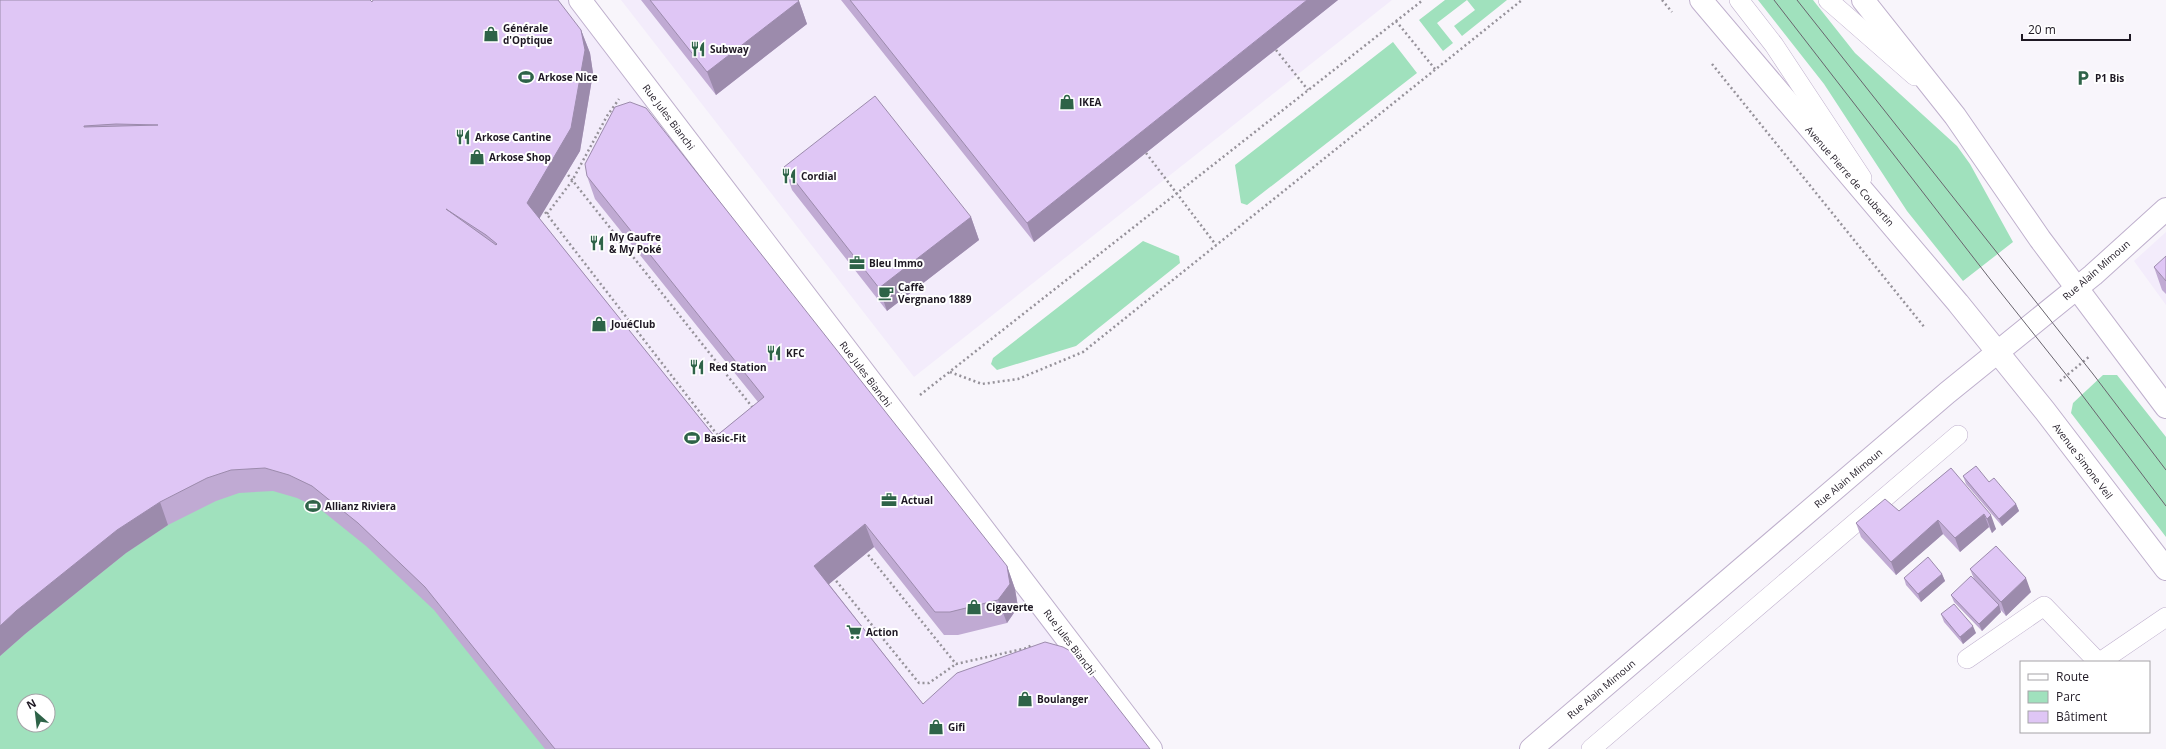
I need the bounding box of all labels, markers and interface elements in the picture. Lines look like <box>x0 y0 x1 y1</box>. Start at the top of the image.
scale bar <box>2022 16 2130 42</box>
place label: Générale d'Optique <box>503 21 553 47</box>
text: 20 m <box>2028 21 2056 38</box>
shop icon: Générale d'Optique <box>482 25 500 43</box>
restaurant icon: Subway <box>689 40 707 58</box>
place label: Subway <box>710 42 749 56</box>
sports icon: Arkose Nice <box>517 68 535 86</box>
parking icon: P1 Bis <box>2074 69 2092 87</box>
place label: Arkose Nice <box>538 70 598 84</box>
place label: P1 Bis <box>2095 71 2124 85</box>
street label: Rue Jules Bianchi <box>640 81 698 153</box>
shop icon: IKEA <box>1058 93 1076 111</box>
place label: IKEA <box>1079 95 1102 109</box>
street label: Avenue Pierre de Coubertin <box>1802 123 1898 229</box>
restaurant icon: Arkose Cantine <box>454 128 472 146</box>
place label: Arkose Cantine <box>475 130 551 144</box>
shop icon: Arkose Shop <box>468 148 486 166</box>
place label: Arkose Shop <box>489 150 551 164</box>
restaurant icon: Cordial <box>780 167 798 185</box>
place label: Cordial <box>801 169 837 183</box>
place label: My Gaufre & My Poké <box>609 230 661 256</box>
restaurant icon: My Gaufre & My Poké <box>588 234 606 252</box>
street label: Rue Alain Mimoun <box>2059 237 2133 303</box>
office icon: Bleu Immo <box>848 254 866 272</box>
place label: Bleu Immo <box>869 256 923 270</box>
place label: Caffè Vergnano 1889 <box>898 280 972 306</box>
cafe icon: Caffè Vergnano 1889 <box>877 284 895 302</box>
shop icon: JouéClub <box>590 315 608 333</box>
place label: JouéClub <box>610 317 655 331</box>
street label: Rue Jules Bianchi <box>837 338 895 410</box>
restaurant icon: KFC <box>765 344 783 362</box>
place label: KFC <box>786 346 805 360</box>
restaurant icon: Red Station <box>688 358 706 376</box>
place label: Red Station <box>709 360 766 374</box>
street label: Avenue Simone Veil <box>2050 420 2116 502</box>
sports icon: Basic-Fit <box>683 429 701 447</box>
place label: Basic-Fit <box>704 431 747 445</box>
street label: Rue Alain Mimoun <box>1811 445 1885 511</box>
office icon: Actual <box>880 491 898 509</box>
place label: Actual <box>901 493 933 507</box>
sports icon: Allianz Riviera <box>304 497 322 515</box>
place label: Allianz Riviera <box>325 499 396 513</box>
shop icon: Cigaverte <box>965 598 983 616</box>
place label: Cigaverte <box>986 600 1034 614</box>
street label: Rue Jules Bianchi <box>1041 606 1099 678</box>
supermarket icon: Action <box>845 623 863 641</box>
place label: Action <box>866 625 898 639</box>
street label: Rue Alain Mimoun <box>1564 656 1638 722</box>
legend <box>2020 661 2150 733</box>
text: Route <box>2056 668 2089 685</box>
text: Parc <box>2056 688 2081 705</box>
shop icon: Boulanger <box>1016 690 1034 708</box>
place label: Boulanger <box>1037 692 1089 706</box>
north arrow <box>16 693 56 733</box>
text: N <box>24 695 39 712</box>
text: Bâtiment <box>2056 708 2107 725</box>
shop icon: Gifi <box>927 718 945 736</box>
place label: Gifi <box>948 720 965 734</box>

